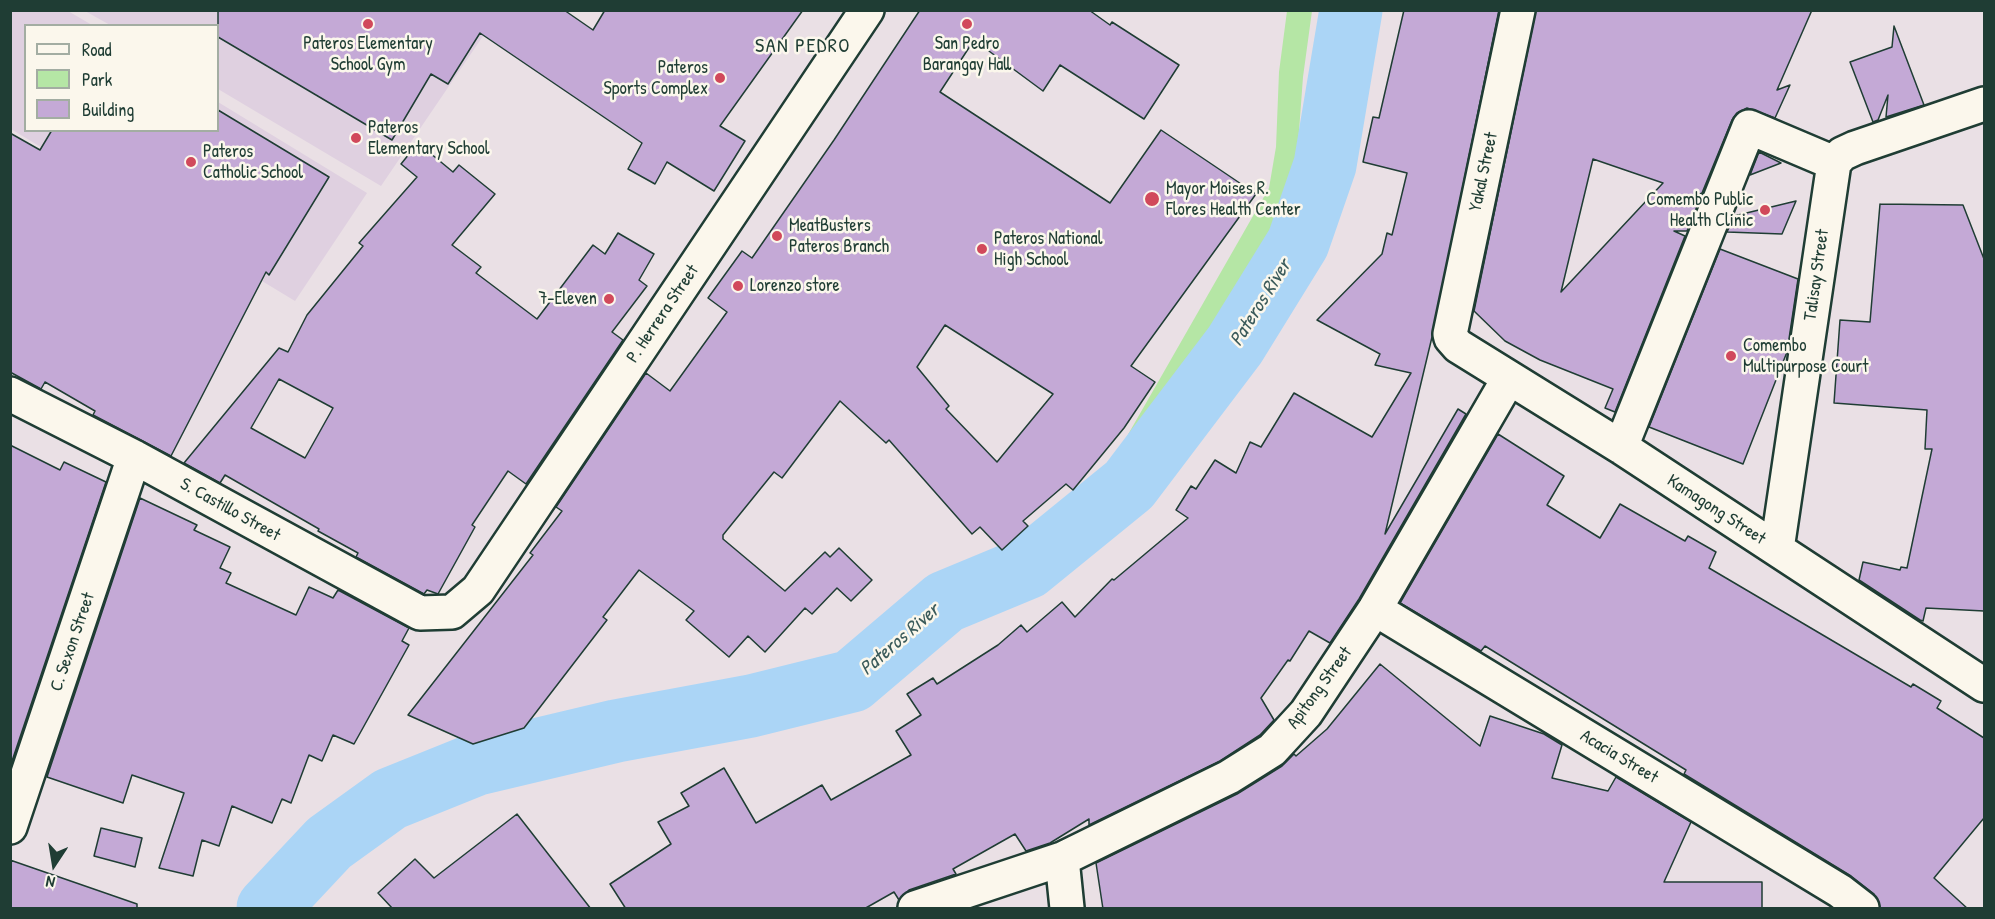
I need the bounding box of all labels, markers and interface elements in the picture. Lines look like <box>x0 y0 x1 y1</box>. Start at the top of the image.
marker: Pateros Elementary School Gym <box>361 17 375 31</box>
marker: San Pedro Barangay Hall <box>960 17 974 31</box>
legend <box>24 24 219 132</box>
place label: Pateros Elementary School Gym <box>303 33 433 76</box>
place label: San Pedro Barangay Hall <box>923 33 1011 76</box>
district label: SAN PEDRO <box>755 35 851 59</box>
text: Road <box>82 37 112 62</box>
place label: Pateros Sports Complex <box>604 57 708 100</box>
text: Park <box>82 67 112 92</box>
marker: Pateros Sports Complex <box>713 71 727 85</box>
text: Building <box>82 97 134 122</box>
place label: Pateros Elementary School <box>368 117 489 160</box>
street label: Yakal Street <box>1465 130 1503 214</box>
marker: Pateros Elementary School <box>349 131 363 145</box>
place label: Pateros Catholic School <box>203 141 303 184</box>
marker: Pateros Catholic School <box>184 155 198 169</box>
place label: Mayor Moises R. Flores Health Center <box>1166 178 1301 220</box>
place label: Comembo Public Health Clinic <box>1646 189 1753 232</box>
marker: Mayor Moises R. Flores Health Center <box>1143 190 1161 208</box>
marker: Comembo Public Health Clinic <box>1758 203 1772 217</box>
place label: MeatBusters Pateros Branch <box>789 215 889 258</box>
place label: Pateros National High School <box>994 228 1102 270</box>
street label: Talisay Street <box>1800 228 1834 322</box>
marker: MeatBusters Pateros Branch <box>770 229 784 243</box>
marker: Pateros National High School <box>975 242 989 256</box>
water label: Pateros River <box>1225 255 1297 351</box>
street label: P. Herrera Street <box>622 261 704 367</box>
place label: Lorenzo store <box>750 275 840 297</box>
marker: Lorenzo store <box>731 279 745 293</box>
place label: 7-Eleven <box>538 288 597 310</box>
marker: 7-Eleven <box>602 292 616 306</box>
place label: Comembo Multipurpose Court <box>1743 335 1868 378</box>
marker: Comembo Multipurpose Court <box>1724 349 1738 363</box>
street label: Kamagong Street <box>1663 470 1769 550</box>
street label: S. Castillo Street <box>176 474 284 546</box>
street label: C. Sexon Street <box>46 590 100 694</box>
water label: Pateros River <box>855 599 945 681</box>
street label: Apitong Street <box>1283 643 1357 733</box>
street label: Acacia Street <box>1576 725 1662 789</box>
north arrow <box>24 835 84 895</box>
text: N <box>44 871 57 894</box>

